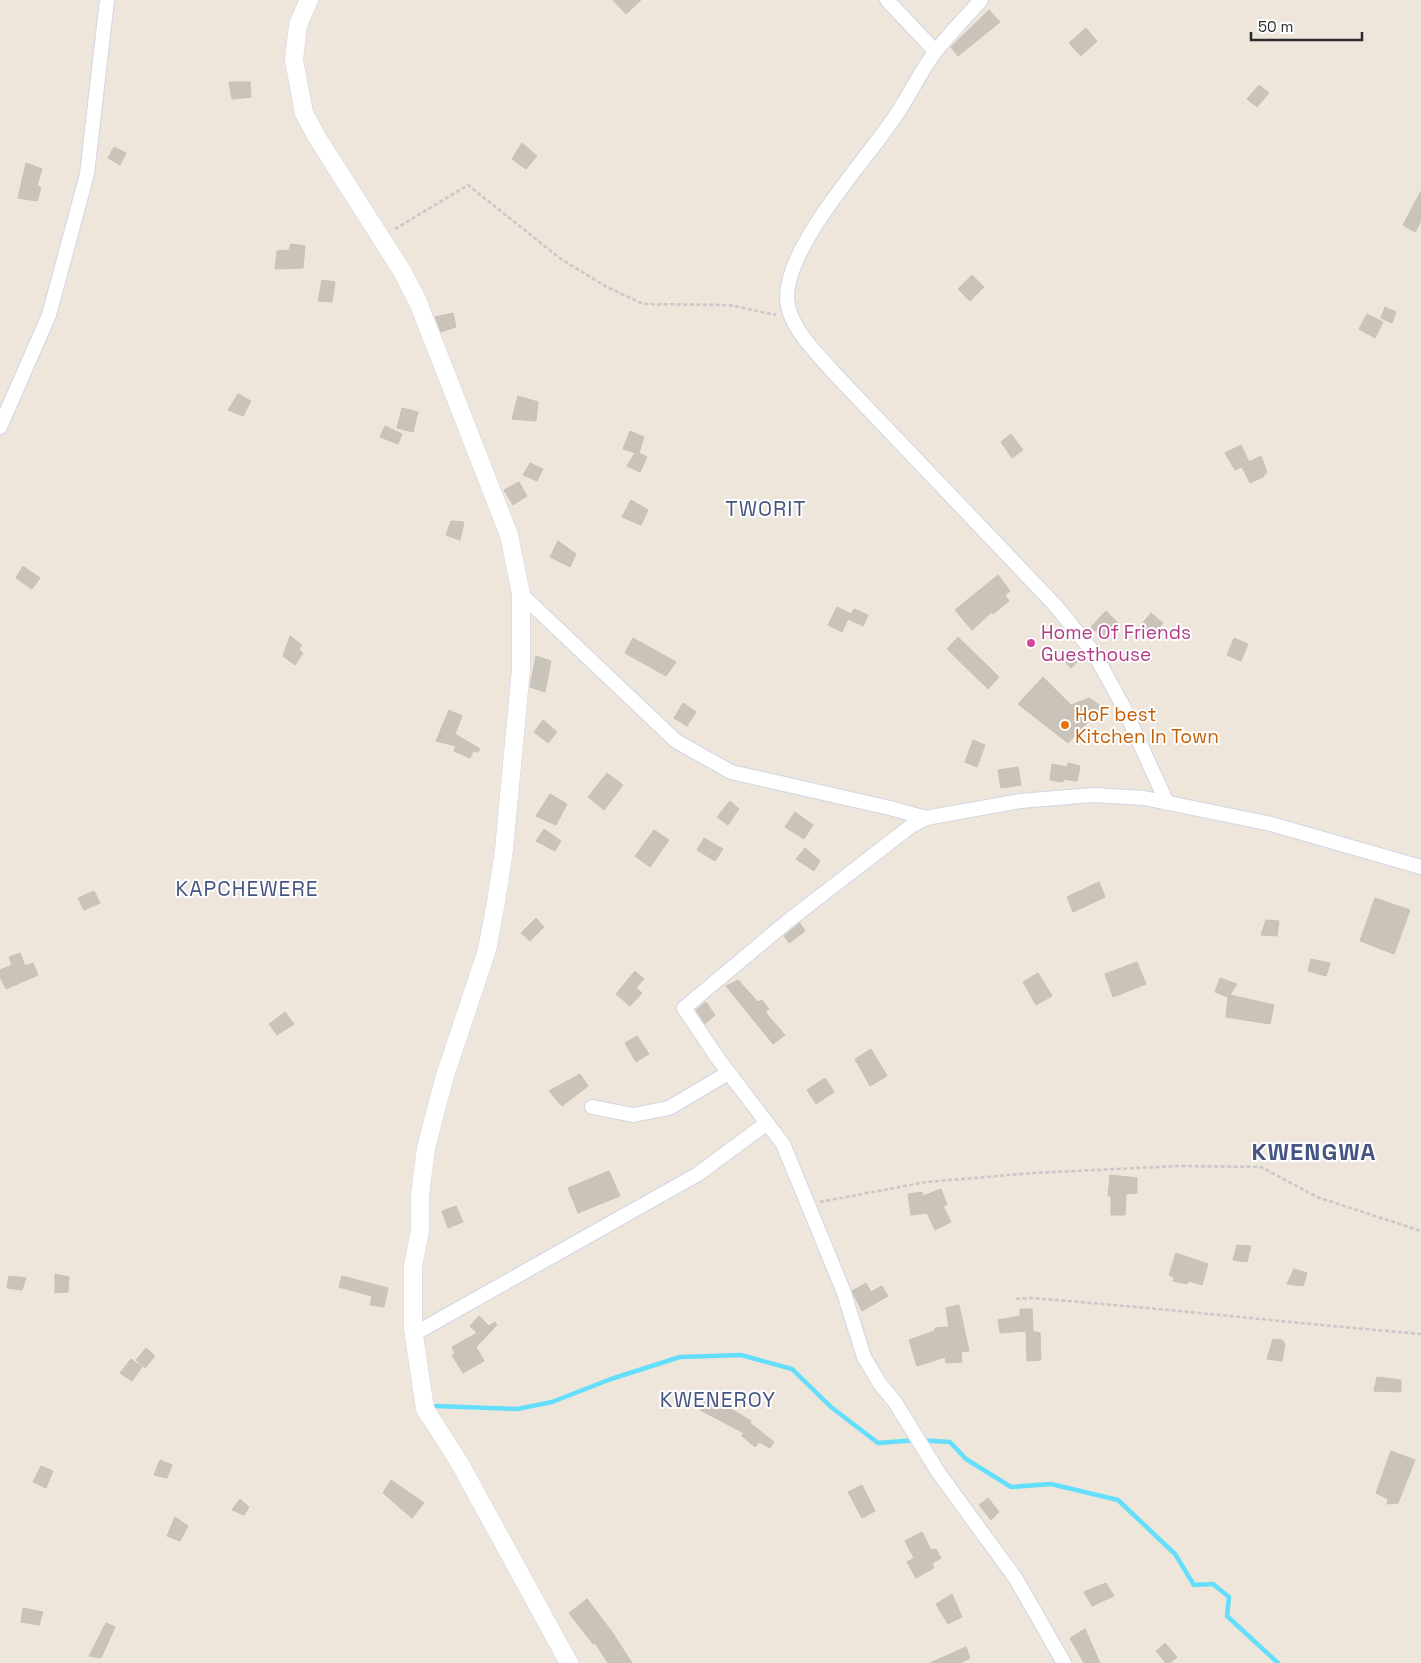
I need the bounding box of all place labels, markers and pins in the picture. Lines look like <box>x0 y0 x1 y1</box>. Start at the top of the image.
place label: Home Of Friends Guesthouse <box>1041 620 1191 667</box>
marker: Home Of Friends Guesthouse <box>1025 637 1037 649</box>
place label: HoF best Kitchen In Town <box>1075 702 1219 749</box>
marker: HoF best Kitchen In Town <box>1059 719 1071 731</box>

